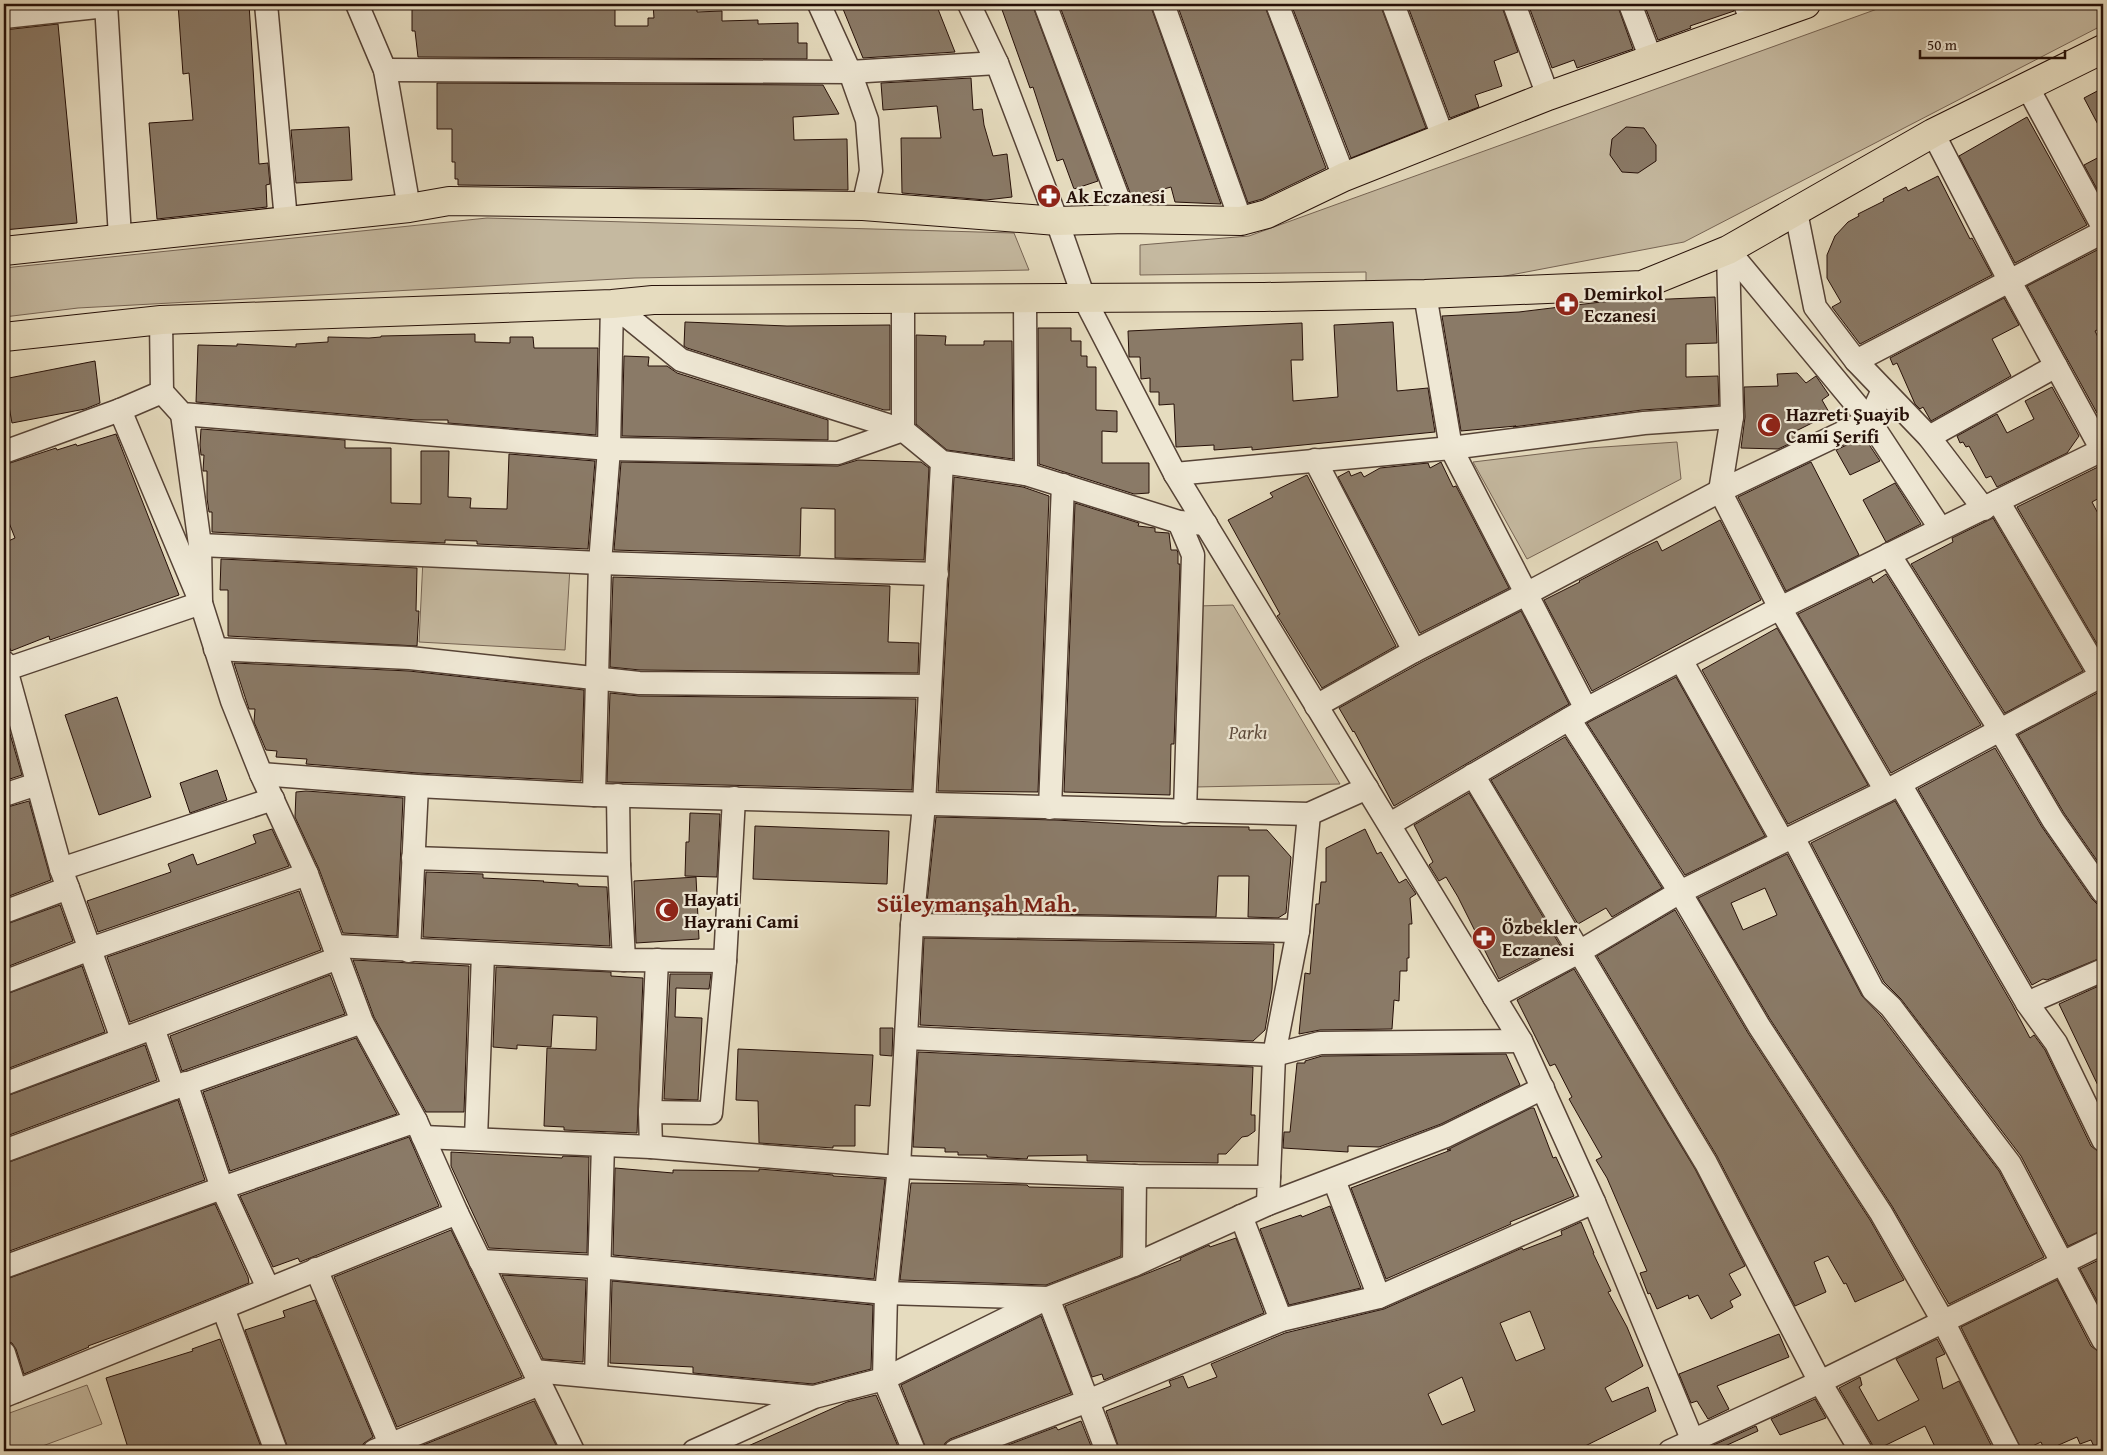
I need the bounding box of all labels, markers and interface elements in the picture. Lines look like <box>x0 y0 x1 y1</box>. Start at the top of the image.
scale bar <box>1920 28 2064 60</box>
text: 50 m <box>1927 34 1958 55</box>
place label: Ak Eczanesi <box>1066 182 1166 210</box>
pharmacy icon: Ak Eczanesi <box>1036 183 1062 209</box>
place label: Demirkol Eczanesi <box>1584 279 1663 329</box>
pharmacy icon: Demirkol Eczanesi <box>1554 291 1580 317</box>
place label: Hazreti Şuayib Cami Şerifi <box>1786 400 1910 450</box>
mosque icon: Hazreti Şuayib Cami Şerifi <box>1756 412 1782 438</box>
park label: Parkı <box>1228 718 1267 746</box>
place label: Hayati Hayrani Cami <box>684 885 799 935</box>
district label: Süleymanşah Mah. <box>877 886 1077 921</box>
mosque icon: Hayati Hayrani Cami <box>654 897 680 923</box>
place label: Özbekler Eczanesi <box>1502 913 1578 963</box>
pharmacy icon: Özbekler Eczanesi <box>1471 925 1497 951</box>

